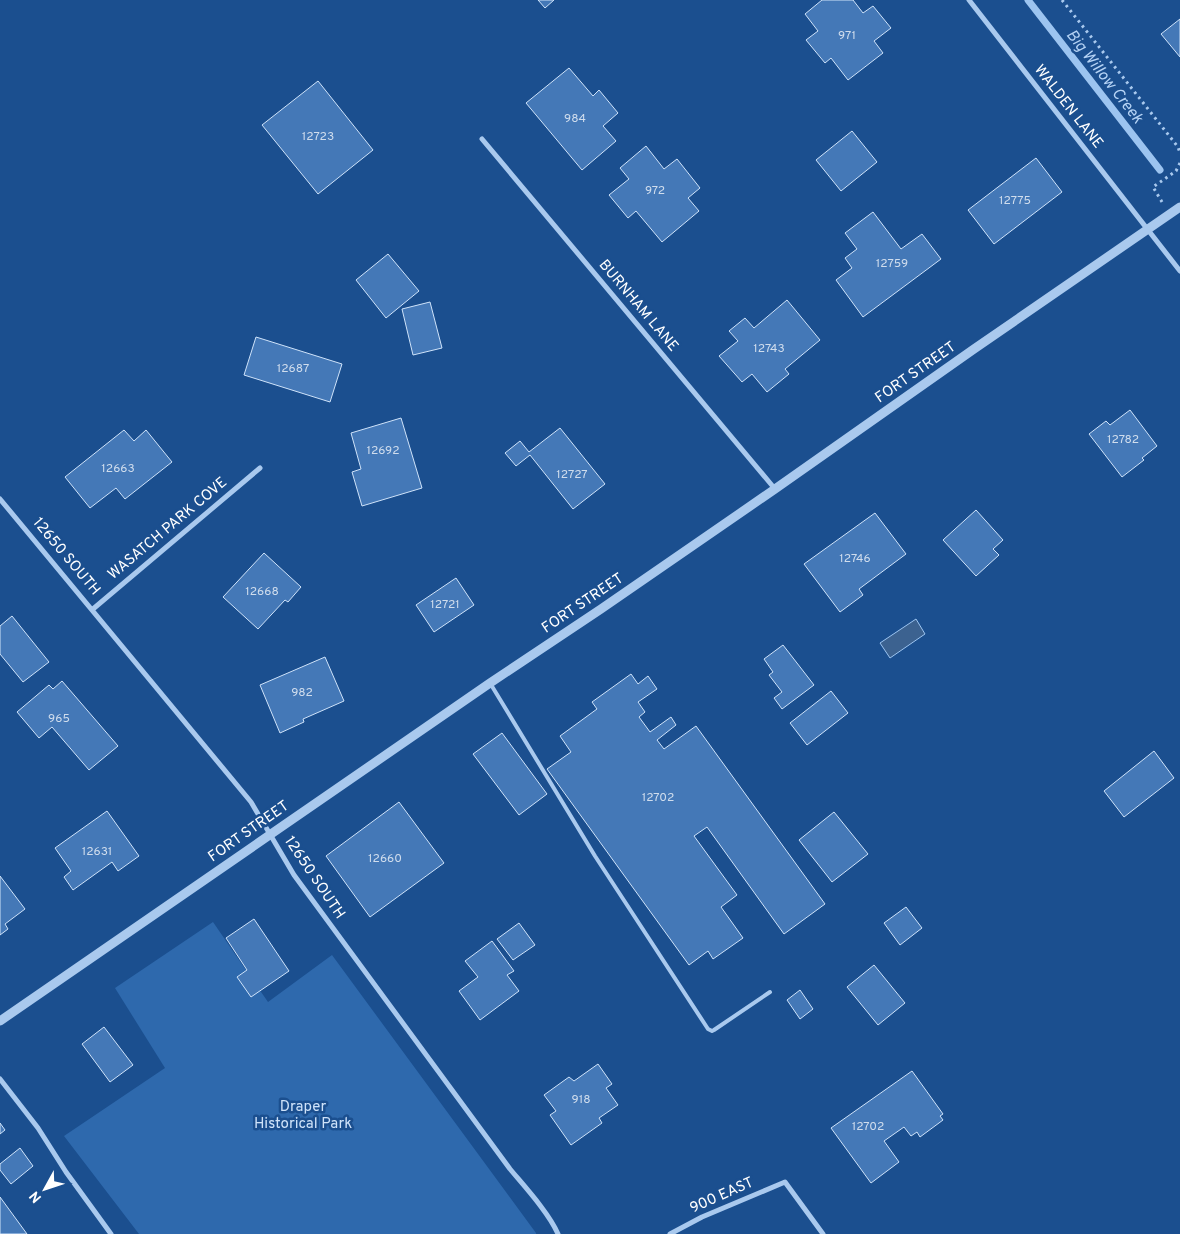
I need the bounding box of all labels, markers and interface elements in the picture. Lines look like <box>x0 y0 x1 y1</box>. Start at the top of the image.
water label: Big Willow Creek <box>1061 26 1148 129</box>
house number: 971 <box>838 28 856 44</box>
street label: WALDEN LANE <box>1029 61 1107 153</box>
house number: 984 <box>564 111 586 127</box>
house number: 12723 <box>302 129 334 145</box>
house number: 972 <box>645 183 665 199</box>
house number: 12775 <box>999 193 1031 209</box>
street label: BURNHAM LANE <box>594 256 682 356</box>
house number: 12759 <box>876 256 908 272</box>
street label: FORT STREET <box>872 338 960 408</box>
house number: 12743 <box>753 341 785 357</box>
house number: 12687 <box>277 361 309 377</box>
house number: 12782 <box>1107 432 1139 448</box>
house number: 12692 <box>366 443 400 459</box>
house number: 12663 <box>101 461 135 477</box>
house number: 12727 <box>556 467 588 483</box>
street label: WASATCH PARK COVE <box>105 474 232 584</box>
street label: 12650 SOUTH <box>28 514 104 600</box>
house number: 12746 <box>839 551 871 567</box>
street label: FORT STREET <box>538 570 628 638</box>
house number: 12668 <box>245 584 279 600</box>
house number: 12721 <box>430 597 460 613</box>
house number: 982 <box>291 685 313 701</box>
house number: 965 <box>48 711 70 727</box>
house number: 12702 <box>642 790 674 806</box>
street label: FORT STREET <box>205 797 293 867</box>
street label: 12650 SOUTH <box>279 833 349 923</box>
house number: 12631 <box>82 844 112 860</box>
house number: 12660 <box>368 851 402 867</box>
house number: 918 <box>572 1092 590 1108</box>
park label: Draper Historical Park <box>254 1098 352 1134</box>
house number: 12702 <box>852 1119 884 1135</box>
north arrow <box>20 1164 70 1214</box>
street label: 900 EAST <box>687 1174 757 1218</box>
text: N <box>26 1187 46 1206</box>

